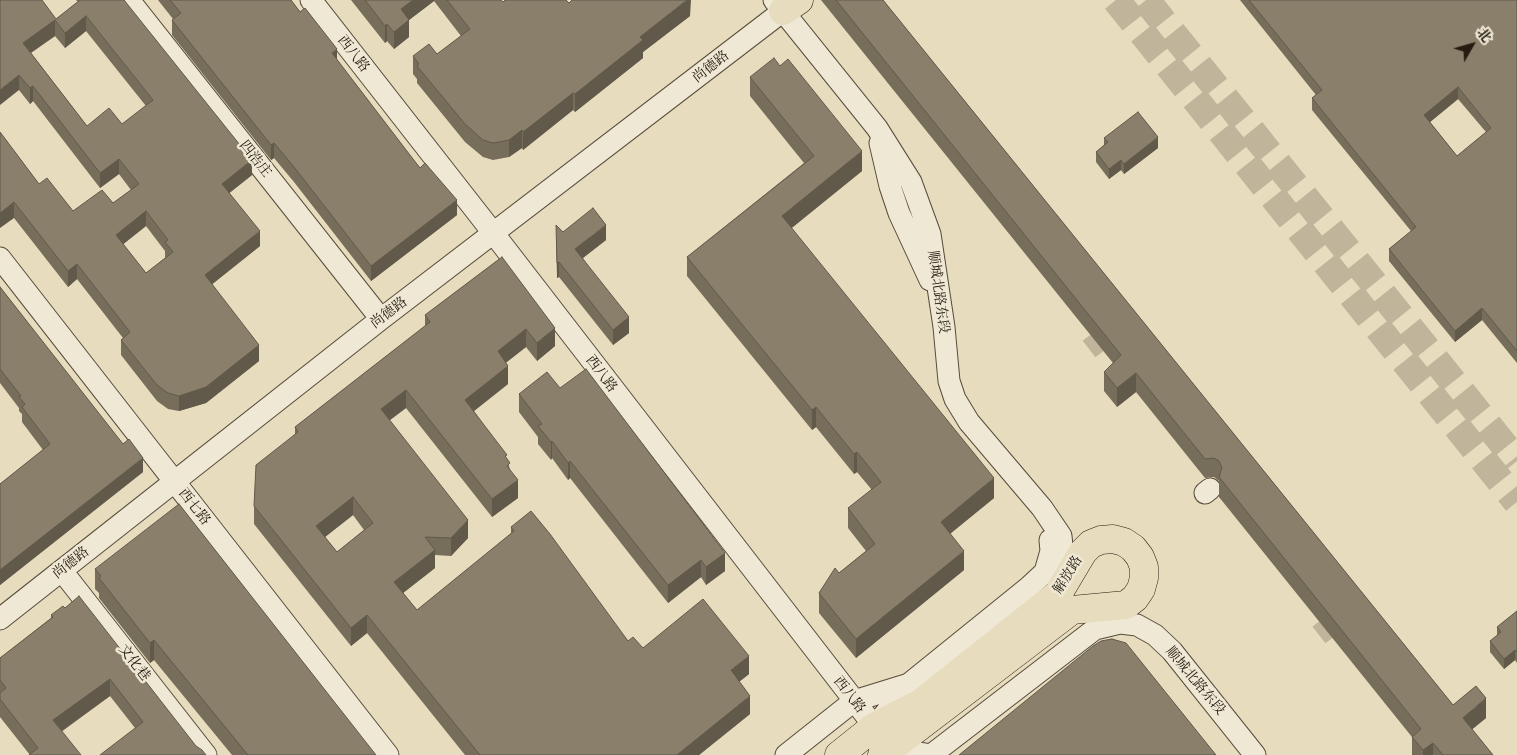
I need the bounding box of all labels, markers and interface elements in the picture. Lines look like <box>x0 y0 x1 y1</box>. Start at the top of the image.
north arrow <box>1447 20 1497 70</box>
text: 北 <box>1474 26 1494 46</box>
street label: 西八路 <box>333 32 373 76</box>
street label: 尚德路 <box>689 47 733 87</box>
street label: 四浩庄 <box>235 137 275 181</box>
street label: 顺城北路东段 <box>924 249 952 335</box>
street label: 尚德路 <box>367 294 411 332</box>
street label: 西八路 <box>582 352 620 396</box>
street label: 西七路 <box>174 485 214 529</box>
street label: 尚德路 <box>49 543 93 583</box>
street label: 解放路 <box>1050 553 1086 597</box>
street label: 文化巷 <box>114 641 154 685</box>
street label: 顺城北路东段 <box>1162 643 1228 719</box>
street label: 西八路 <box>829 673 869 717</box>

